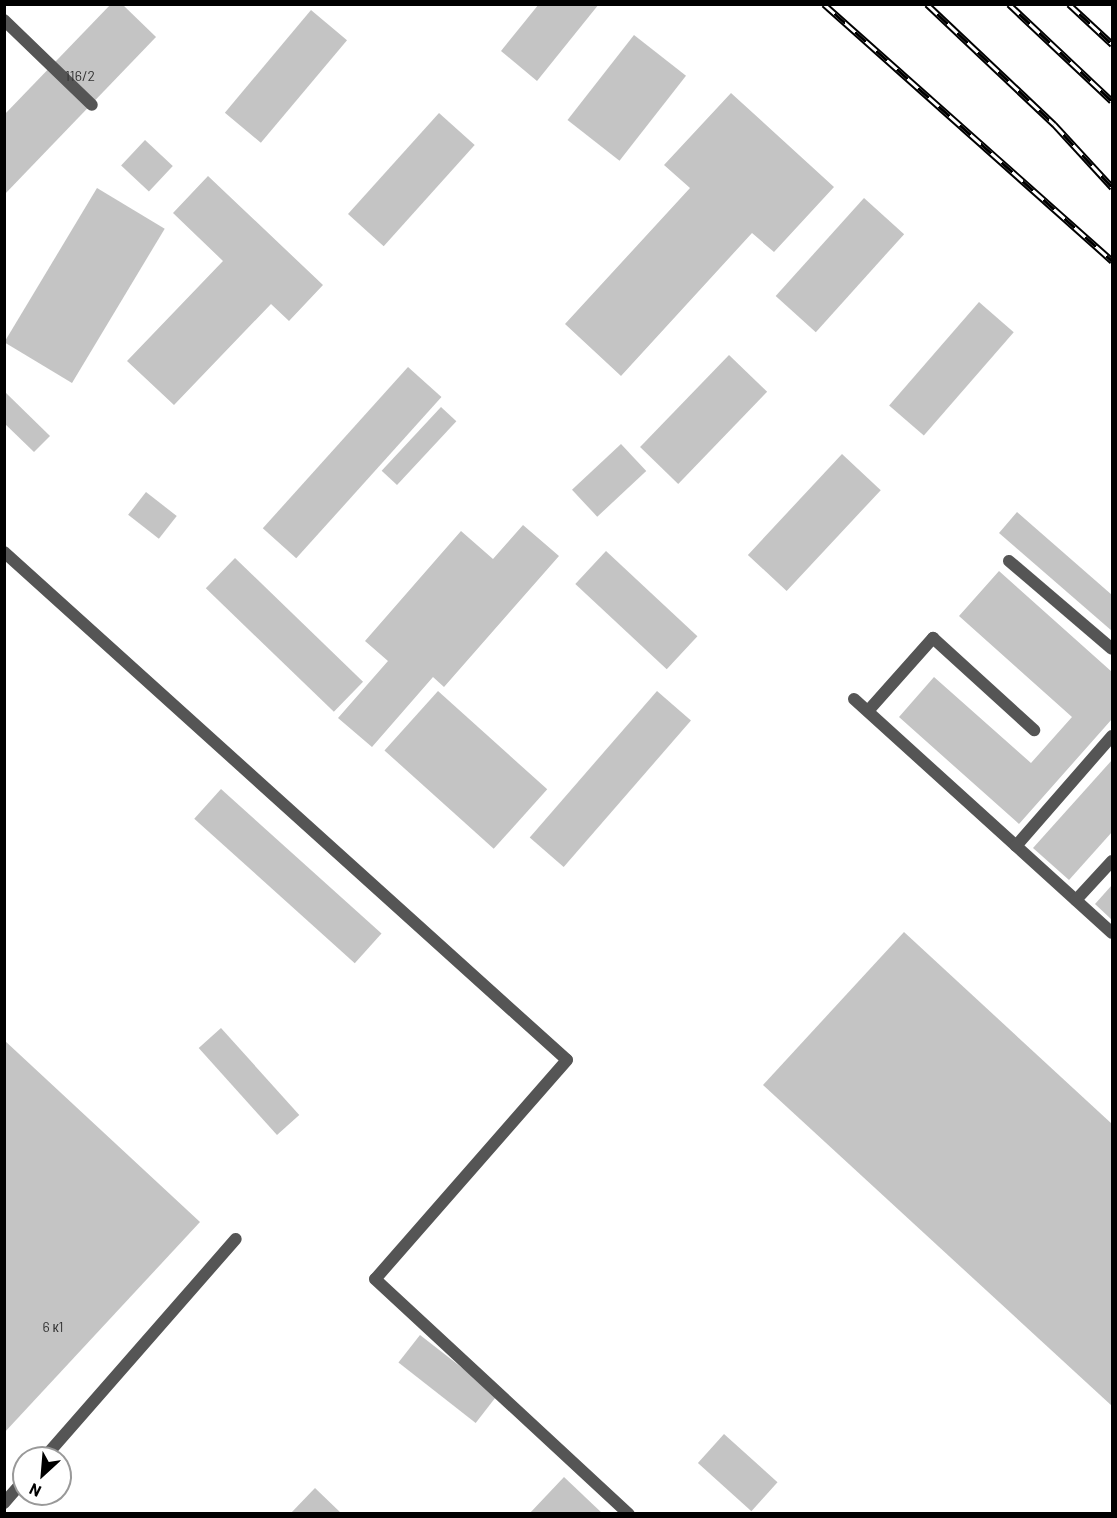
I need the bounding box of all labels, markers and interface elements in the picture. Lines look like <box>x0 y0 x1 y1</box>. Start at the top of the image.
house number: 116/2 <box>65 68 95 84</box>
house number: 6 к1 <box>42 1319 64 1335</box>
north arrow <box>12 1446 72 1506</box>
text: N <box>26 1480 44 1502</box>

